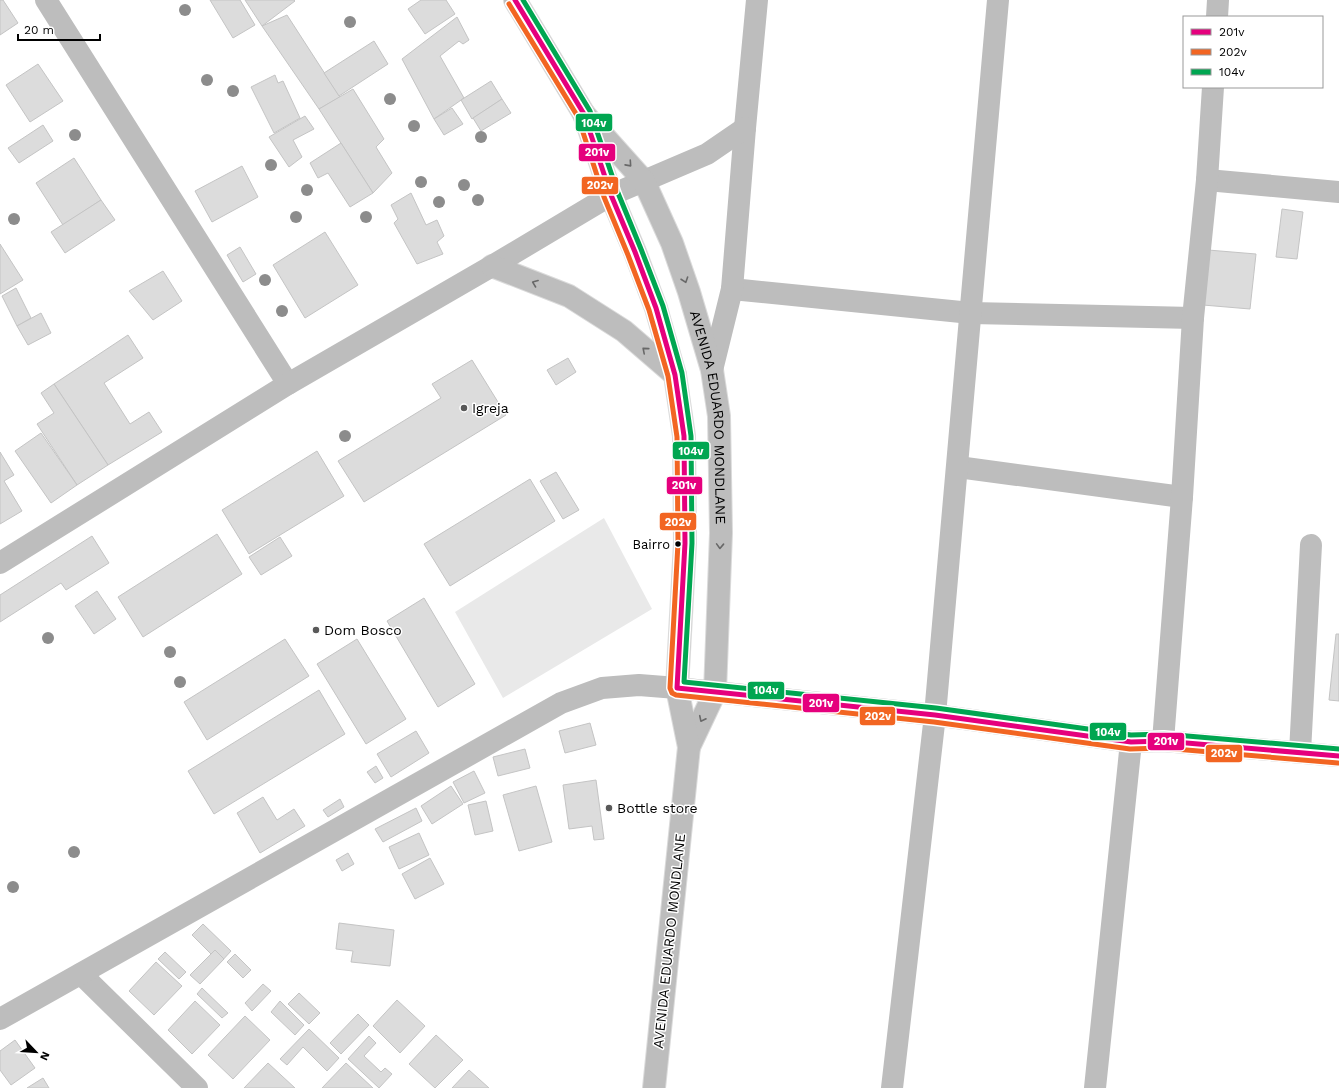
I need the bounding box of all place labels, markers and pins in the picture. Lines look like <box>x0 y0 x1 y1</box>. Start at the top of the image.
place label: Igreja <box>472 400 509 416</box>
marker: Igreja <box>459 403 469 413</box>
place label: Bairro <box>632 537 670 552</box>
marker: Bairro <box>673 539 683 549</box>
place label: Dom Bosco <box>324 622 402 638</box>
marker: Dom Bosco <box>311 625 321 635</box>
place label: Bottle store <box>617 800 698 816</box>
marker: Bottle store <box>604 803 614 813</box>

